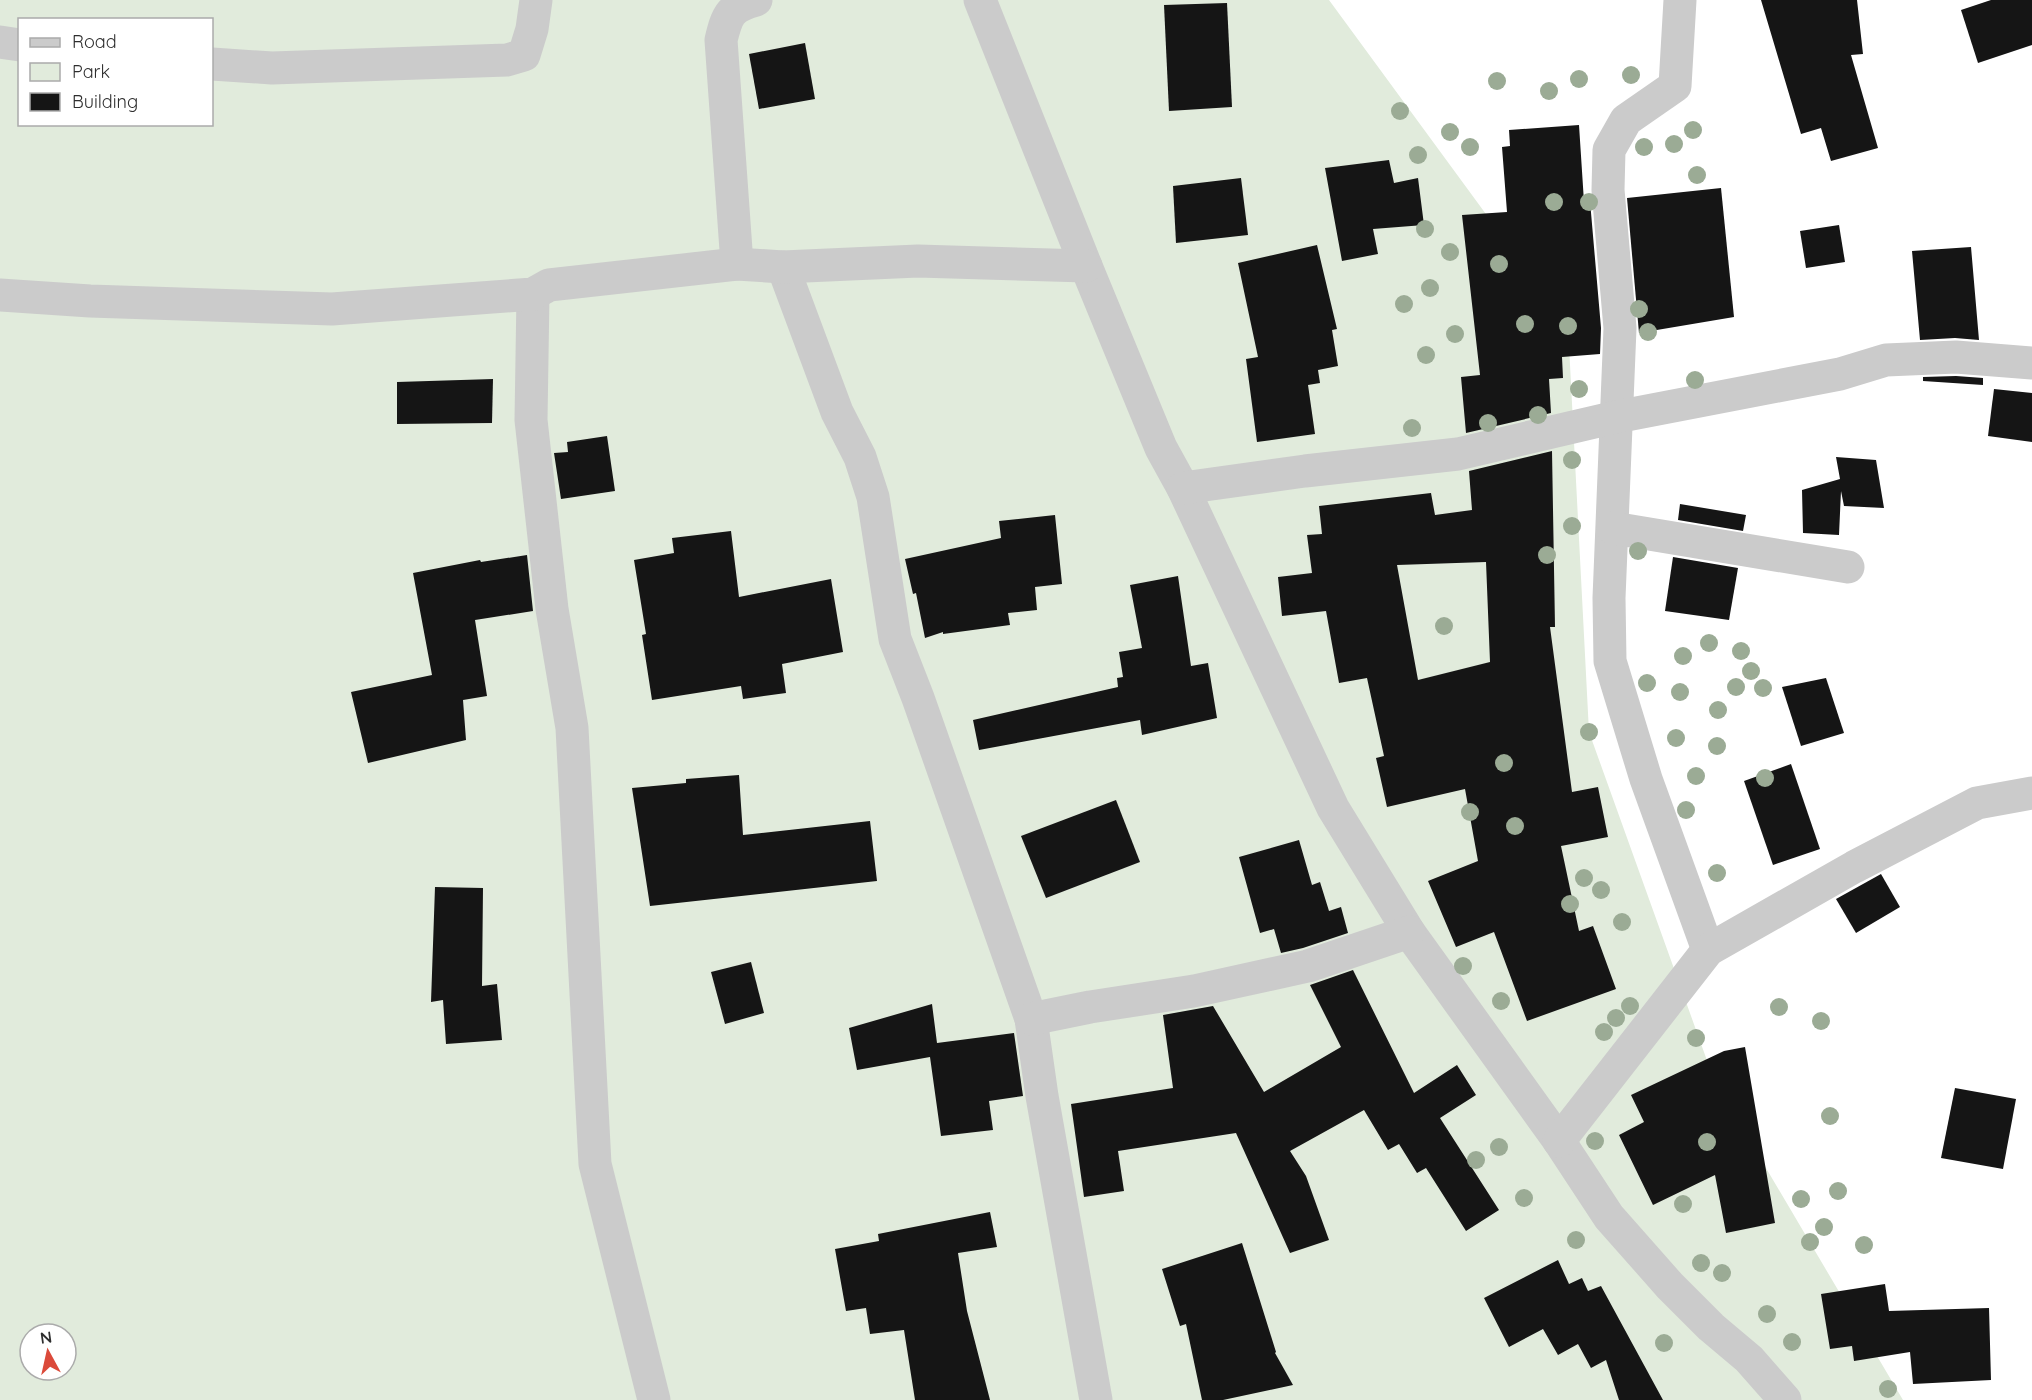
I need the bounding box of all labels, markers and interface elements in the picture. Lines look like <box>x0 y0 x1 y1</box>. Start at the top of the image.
legend <box>18 18 213 126</box>
text: Road <box>72 30 117 53</box>
text: Park <box>72 60 110 83</box>
text: Building <box>72 90 138 113</box>
north arrow <box>18 1322 78 1382</box>
text: N <box>39 1326 53 1348</box>

